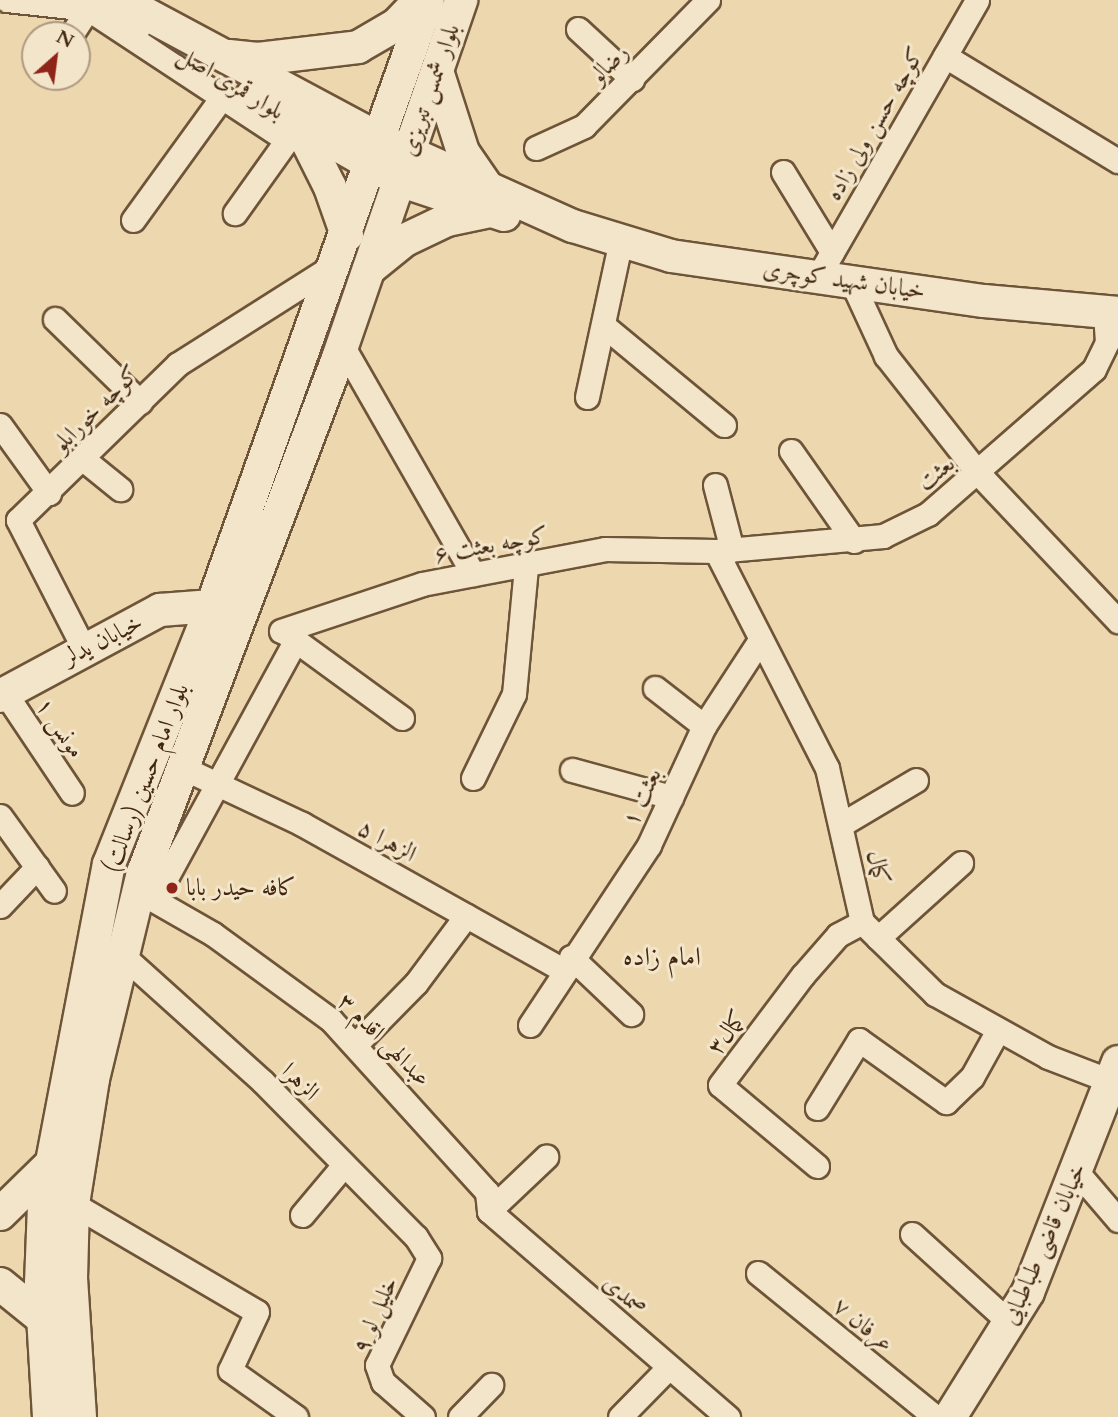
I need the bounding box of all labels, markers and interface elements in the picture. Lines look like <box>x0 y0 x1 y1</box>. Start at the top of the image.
street label: بلوار شمس تبریزی <box>394 20 466 160</box>
north arrow <box>21 21 91 91</box>
text: N <box>52 24 78 55</box>
street label: رضالو <box>583 38 635 90</box>
street label: بلوار قمری اصل <box>172 40 290 126</box>
street label: کوچه حسن ولی زاده <box>819 42 931 206</box>
street label: خیابان شهید کوچری <box>761 254 927 306</box>
street label: کوچه خورابلو <box>46 359 146 459</box>
street label: بعثت <box>911 449 961 497</box>
street label: کوچه بعثت ۶ <box>432 521 550 569</box>
street label: خیابان یدلر <box>59 608 147 672</box>
street label: بلوار امام حسین (رسالت) <box>97 679 195 877</box>
street label: مونس ۱ <box>29 692 91 764</box>
street label: بعثت ۱ <box>616 763 668 831</box>
street label: الزهرا ۵ <box>353 813 421 869</box>
street label: کمال <box>861 848 895 886</box>
place label: کافه حیدر بابا <box>186 874 296 902</box>
marker: کافه حیدر بابا <box>164 880 180 896</box>
district label: امام زاده <box>623 941 701 973</box>
street label: عبدالهی اقدم ۳ <box>331 987 437 1093</box>
street label: کمال۳ <box>701 1005 753 1061</box>
street label: الزهرا <box>275 1057 325 1107</box>
street label: خیابان قاضی طباطبایی <box>995 1159 1093 1329</box>
street label: صمدی <box>597 1268 653 1322</box>
street label: خلیل لو ۹ <box>346 1273 404 1357</box>
street label: عرفان ۷ <box>827 1292 899 1358</box>

